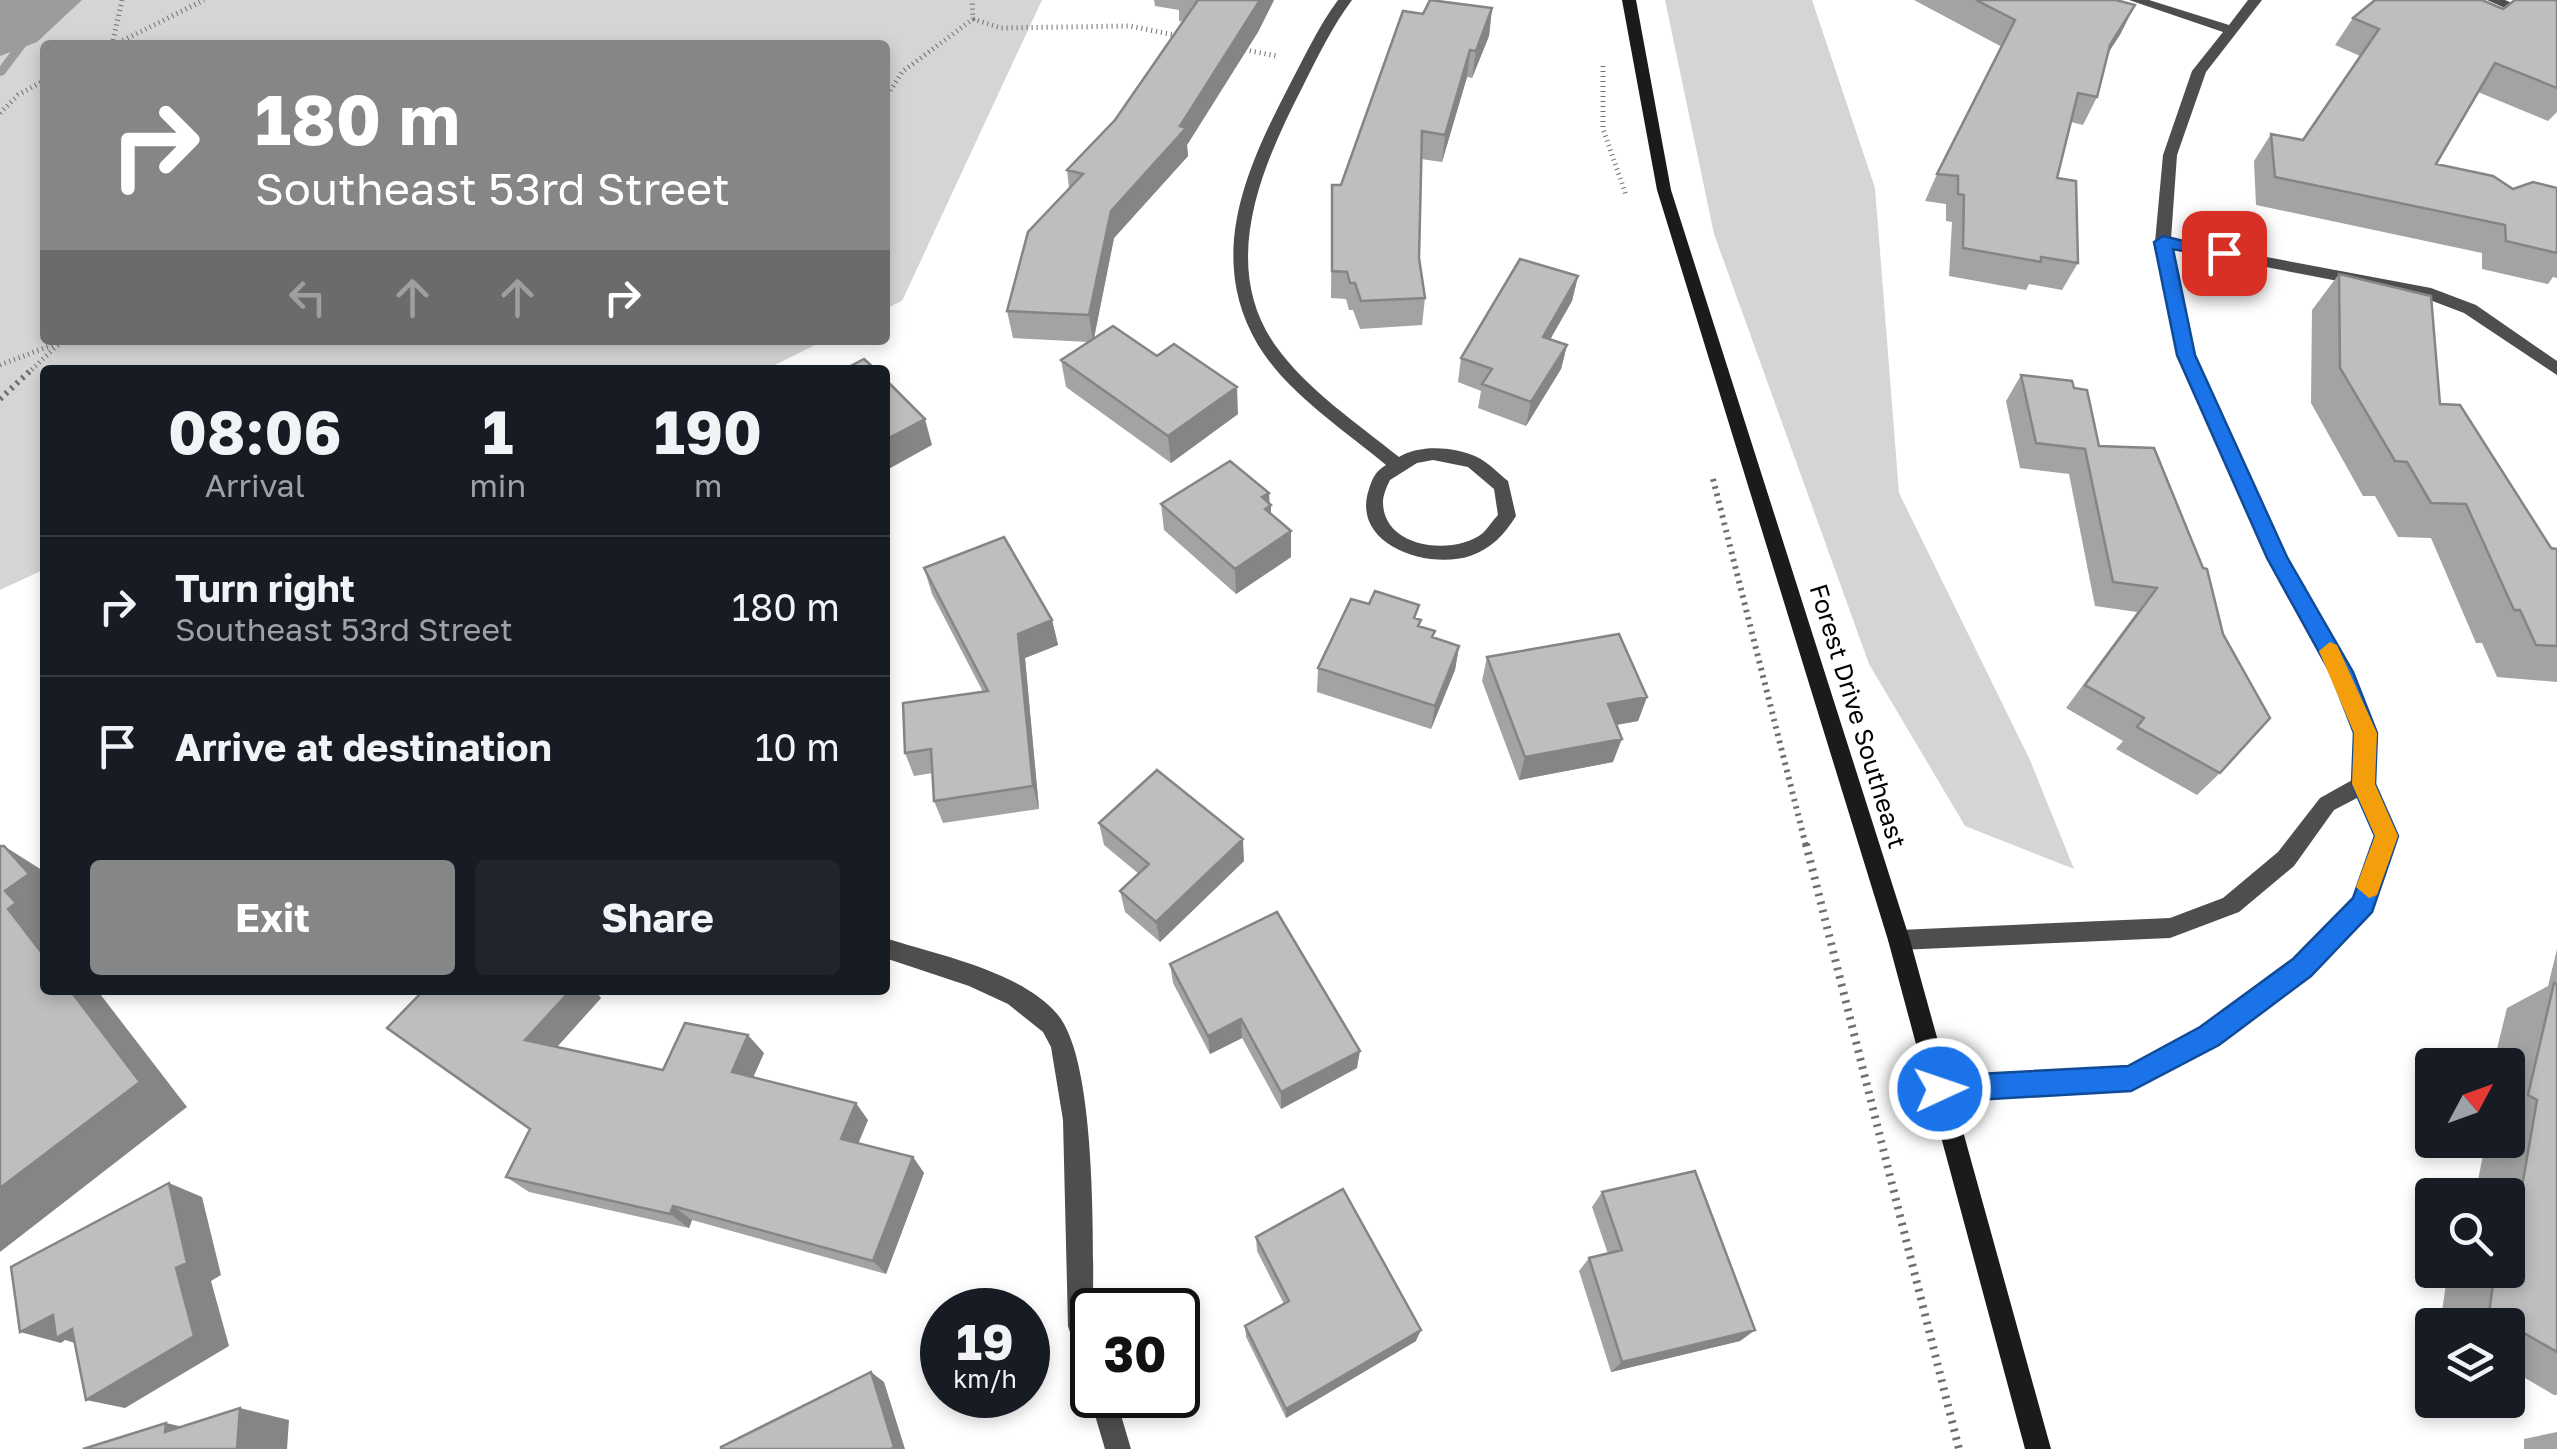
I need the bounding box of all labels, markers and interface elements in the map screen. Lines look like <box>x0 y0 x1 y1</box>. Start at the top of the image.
text: 180 m <box>255 76 460 160</box>
icon: right <box>90 80 220 210</box>
text: Southeast 53rd Street <box>255 161 730 215</box>
pin <box>2182 211 2267 296</box>
icon: arrive <box>2197 226 2252 281</box>
icon: left <box>280 270 335 325</box>
icon: ahead <box>385 270 440 325</box>
icon: ahead <box>490 270 545 325</box>
icon: right <box>595 270 650 325</box>
text: 08:06 <box>168 395 342 467</box>
text: 1 <box>482 395 513 467</box>
text: 190 <box>654 395 762 467</box>
text: Arrival <box>205 466 305 504</box>
text: min <box>470 466 526 504</box>
text: m <box>694 466 722 504</box>
text: Turn right <box>175 565 355 610</box>
icon: right <box>90 579 145 634</box>
street label: Forest Drive Southeast <box>1803 580 1913 852</box>
text: 180 m <box>732 584 840 629</box>
text: Southeast 53rd Street <box>175 610 513 648</box>
icon: arrive <box>90 719 145 774</box>
text: Arrive at destination <box>175 724 552 769</box>
text: 10 m <box>755 724 840 769</box>
button: Exit <box>90 860 455 975</box>
button: Share <box>475 860 840 975</box>
position arrow <box>1888 1037 1992 1141</box>
north arrow <box>2415 1048 2525 1158</box>
map controls <box>2415 1048 2525 1418</box>
button: search <box>2415 1178 2525 1288</box>
speed limit sign: 30 <box>1070 1288 1200 1418</box>
button: layers <box>2415 1308 2525 1418</box>
text: 19 <box>956 1311 1014 1371</box>
text: km/h <box>953 1363 1017 1394</box>

